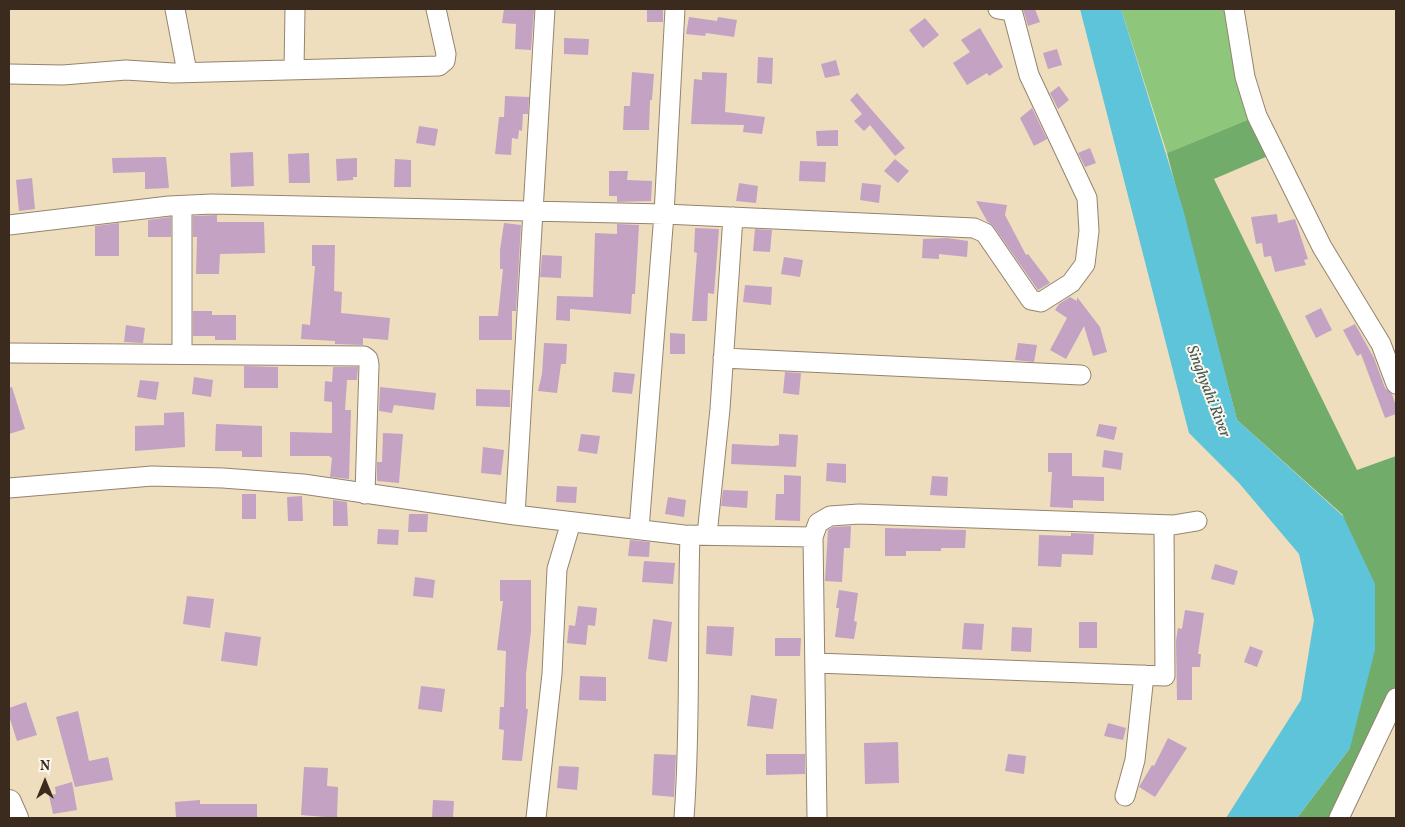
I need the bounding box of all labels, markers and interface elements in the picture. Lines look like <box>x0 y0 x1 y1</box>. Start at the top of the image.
water label: Singhyahi River <box>1181 343 1233 441</box>
north arrow <box>20 757 70 807</box>
text: N <box>40 757 50 776</box>

